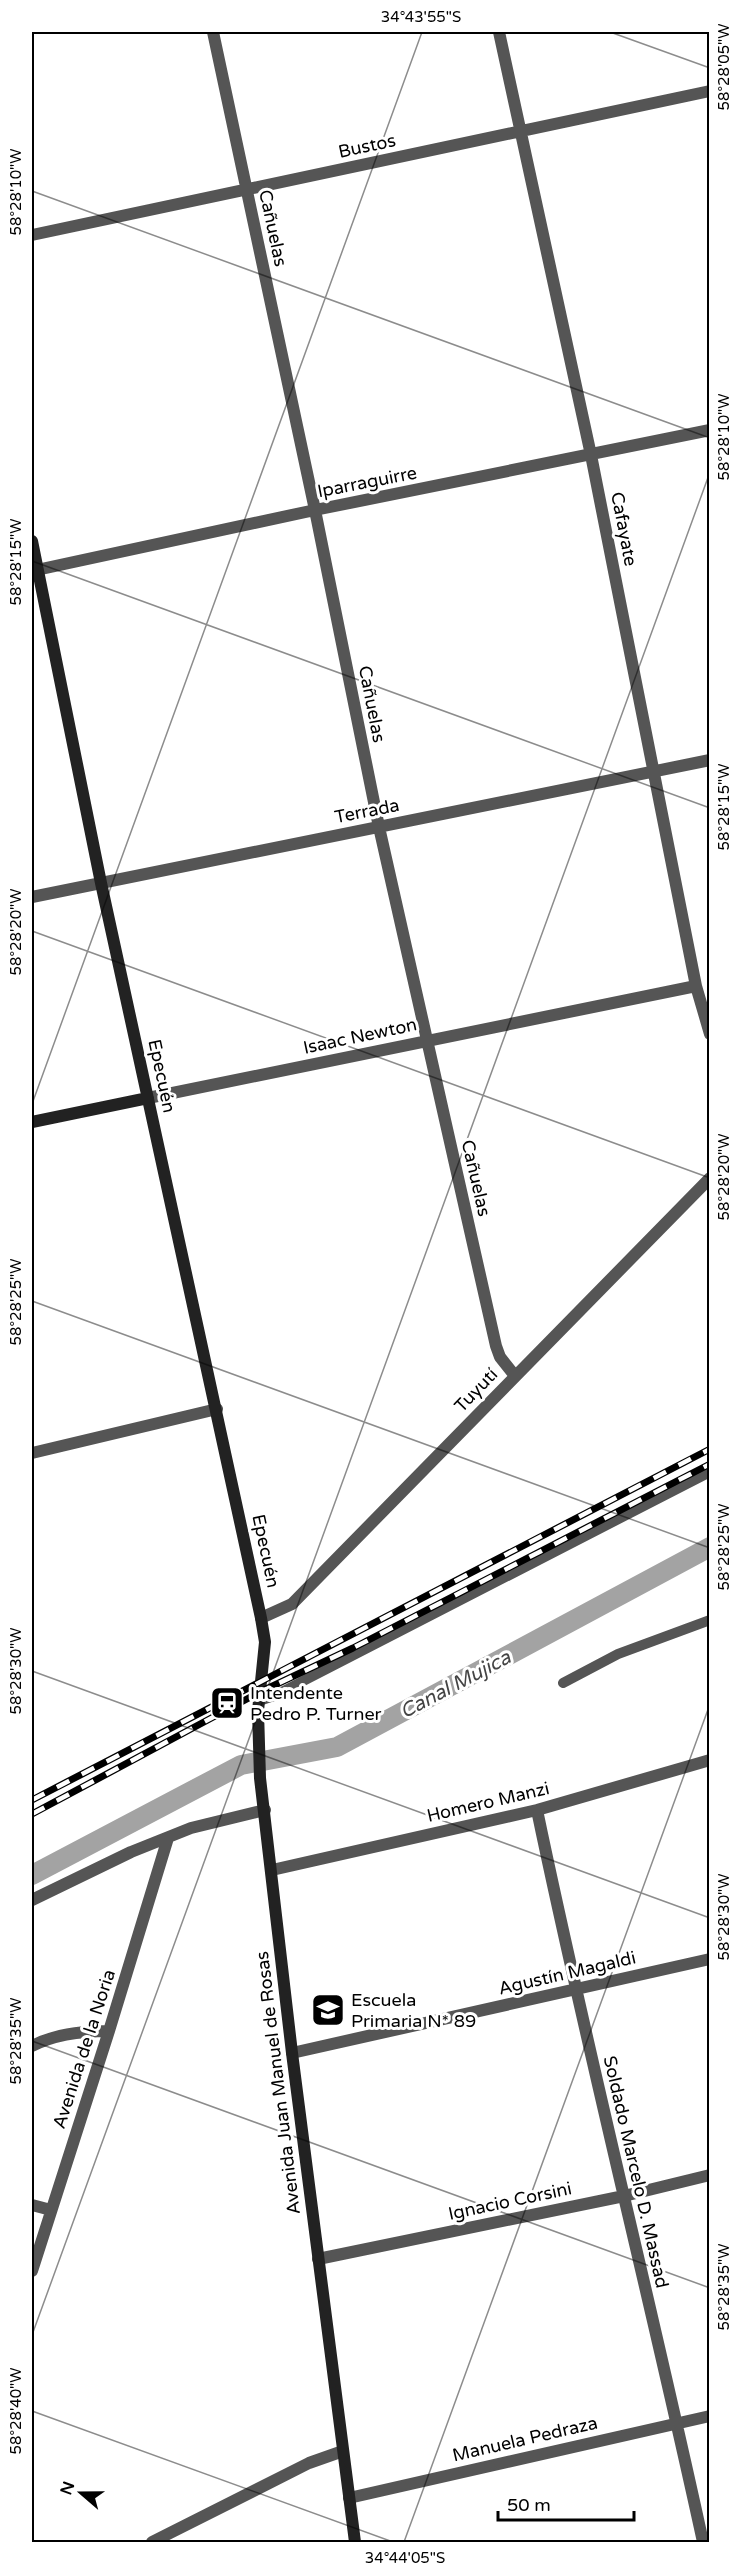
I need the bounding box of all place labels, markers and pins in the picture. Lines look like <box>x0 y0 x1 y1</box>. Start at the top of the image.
place label: Intendente Pedro P. Turner <box>250 1682 382 1725</box>
station icon: Intendente Pedro P. Turner <box>209 1685 245 1721</box>
place label: Escuela Primaria N* 89 <box>351 1989 476 2032</box>
school or university icon: Escuela Primaria N* 89 <box>310 1992 346 2028</box>

